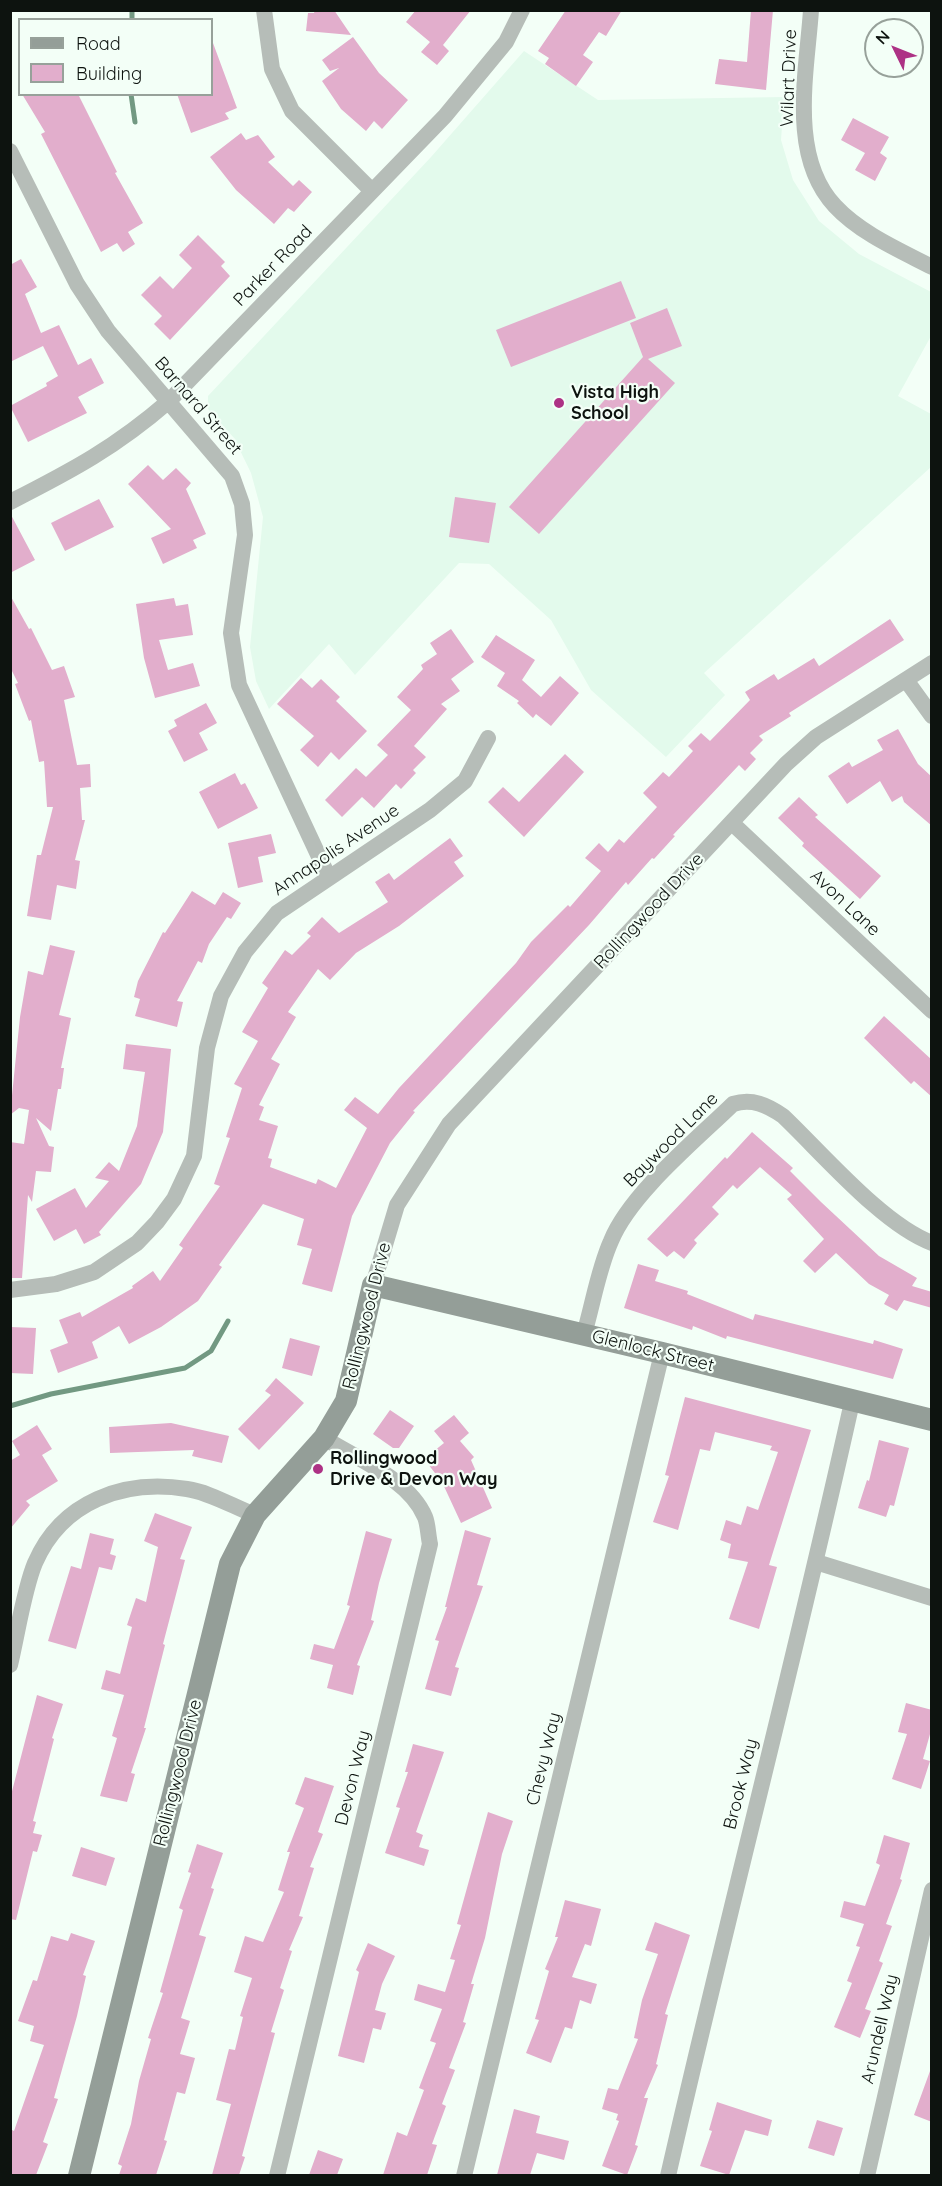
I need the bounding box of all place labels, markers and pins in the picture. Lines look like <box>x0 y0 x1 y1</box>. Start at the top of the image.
place label: Vista High School <box>571 382 659 424</box>
marker: Vista High School <box>552 396 566 410</box>
place label: Rollingwood Drive & Devon Way <box>330 1448 498 1490</box>
marker: Rollingwood Drive & Devon Way <box>311 1462 325 1476</box>

